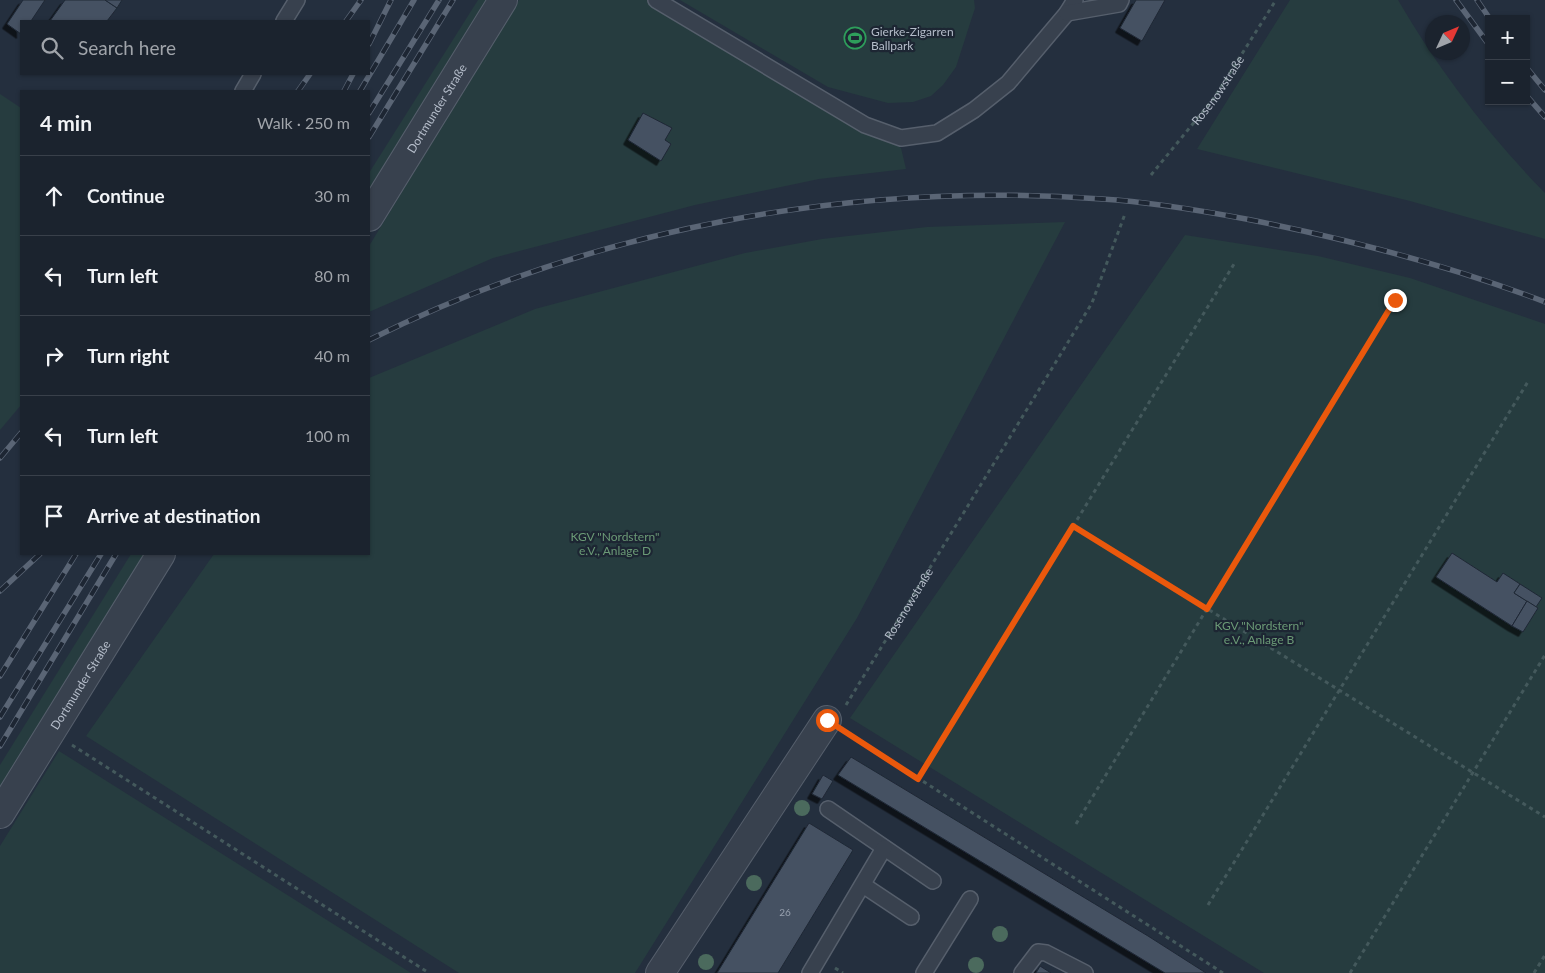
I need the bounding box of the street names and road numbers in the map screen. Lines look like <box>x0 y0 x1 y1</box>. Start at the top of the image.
street label: Rosenowstraße <box>1188 52 1247 128</box>
street label: Dortmunder Straße <box>403 61 469 156</box>
street label: Rosenowstraße <box>880 565 936 642</box>
street label: Dortmunder Straße <box>47 637 113 732</box>

